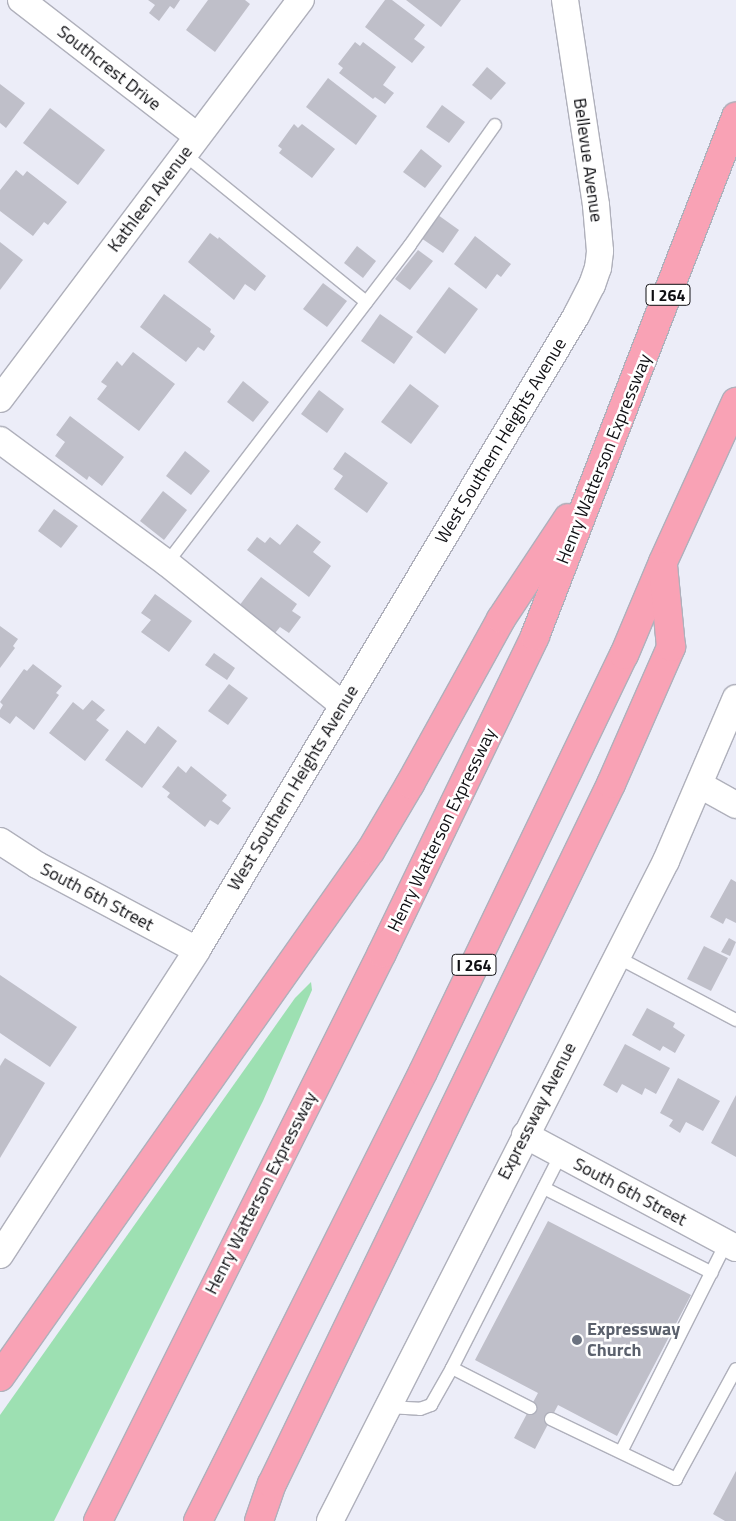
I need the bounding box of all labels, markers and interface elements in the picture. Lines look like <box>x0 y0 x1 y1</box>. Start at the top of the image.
street label: Southcrest Drive <box>53 21 165 115</box>
street label: Bellevue Avenue <box>569 97 607 223</box>
street label: Kathleen Avenue <box>103 142 197 256</box>
road number: I 264 <box>646 282 690 308</box>
street label: West Southern Heights Avenue <box>431 334 571 548</box>
street label: Henry Watterson Expressway <box>552 351 656 567</box>
street label: West Southern Heights Avenue <box>223 681 363 895</box>
street label: Henry Watterson Expressway <box>383 724 501 936</box>
street label: South 6th Street <box>37 858 157 936</box>
road number: I 264 <box>452 952 496 978</box>
street label: Expressway Avenue <box>493 1039 581 1183</box>
street label: Henry Watterson Expressway <box>200 1088 322 1298</box>
street label: South 6th Street <box>570 1153 690 1231</box>
place label: Expressway Church <box>587 1319 680 1362</box>
marker: Expressway Church <box>571 1334 583 1346</box>

